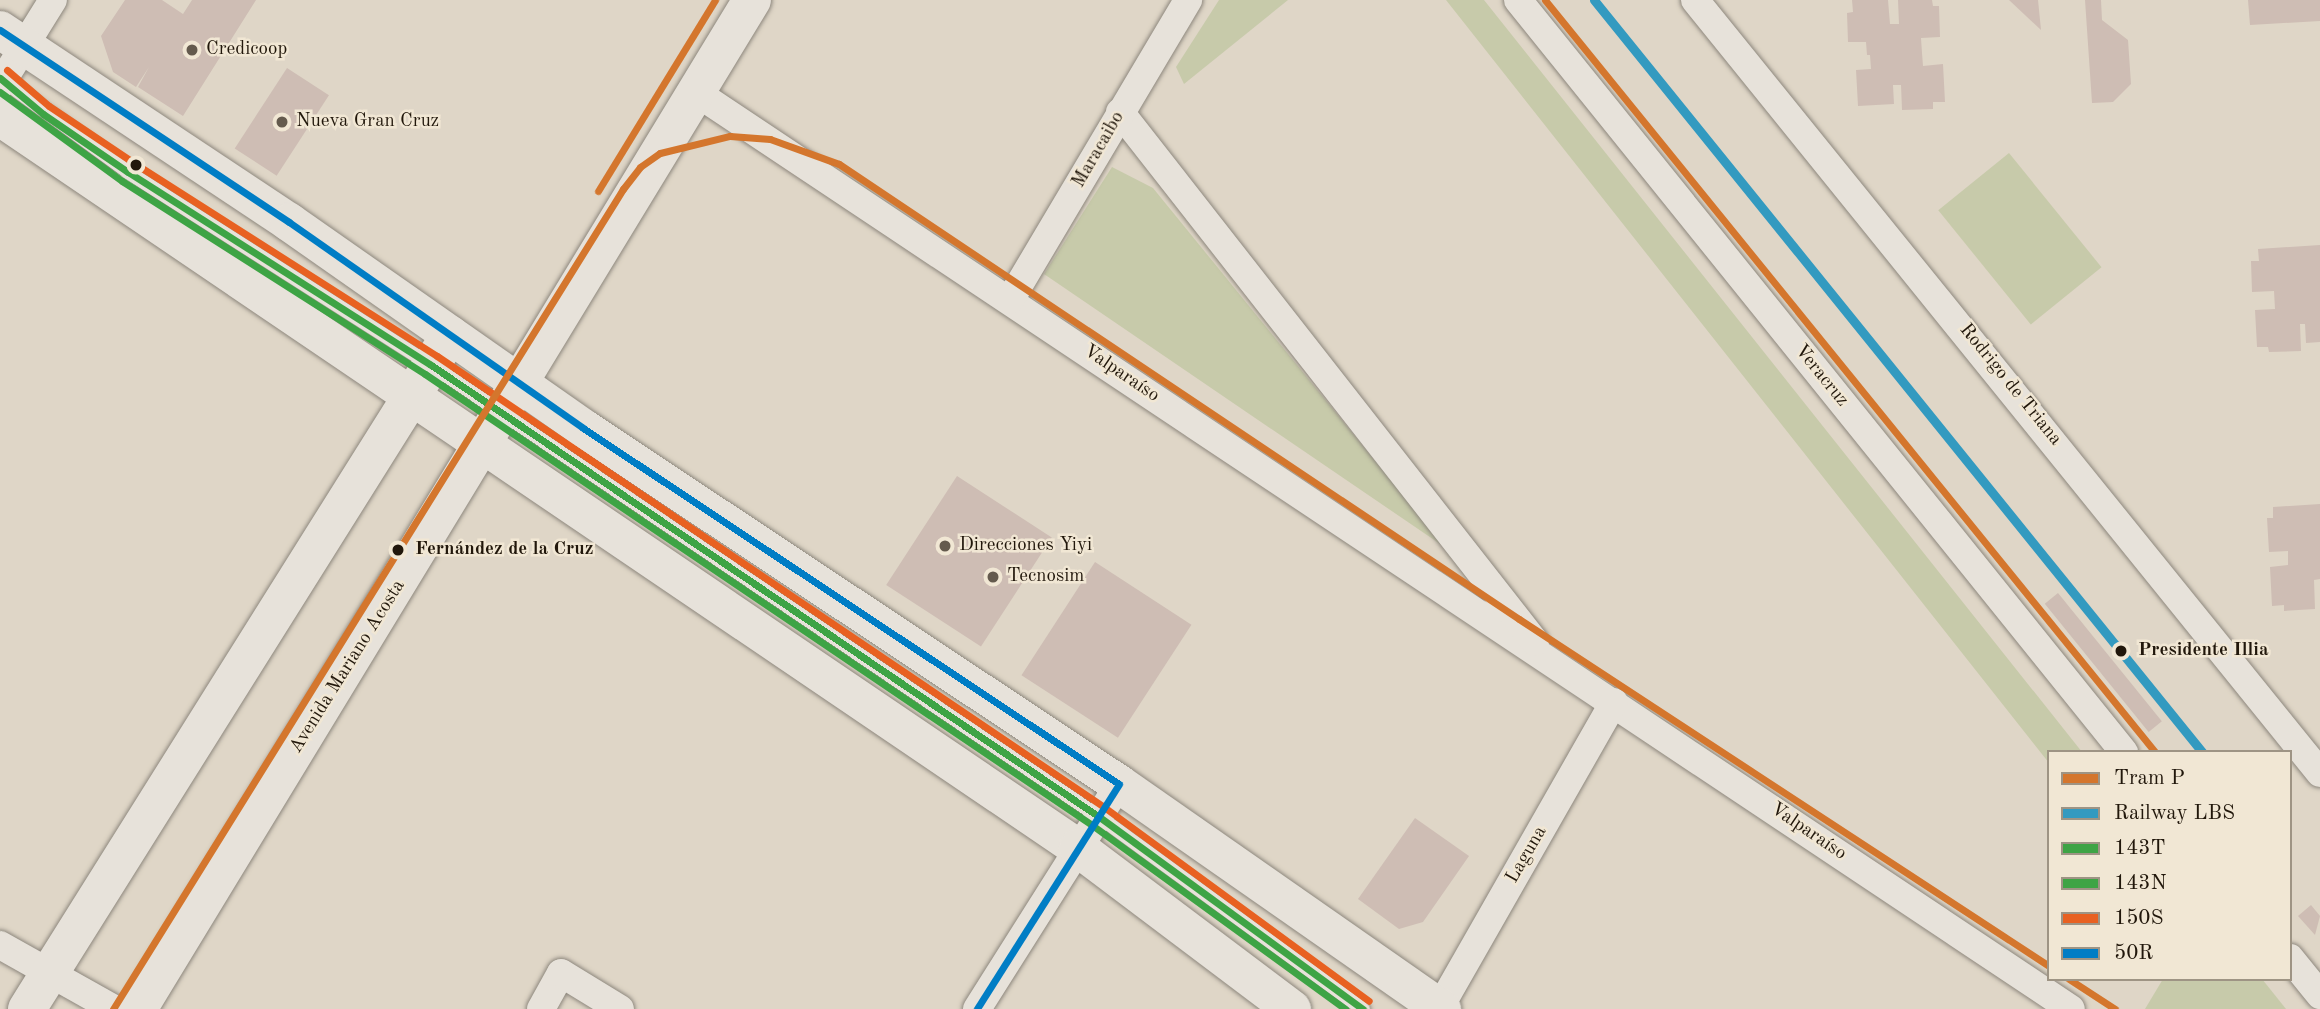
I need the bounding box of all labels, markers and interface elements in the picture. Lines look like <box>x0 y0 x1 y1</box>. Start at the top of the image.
place label: Credicoop <box>206 39 287 61</box>
marker: Credicoop <box>184 42 200 58</box>
street label: Maracaibo <box>1068 108 1130 192</box>
place label: Nueva Gran Cruz <box>296 111 439 133</box>
marker: Nueva Gran Cruz <box>274 114 290 130</box>
unlabelled marker <box>129 158 143 172</box>
street label: Rodrigo de Triana <box>1954 319 2066 451</box>
street label: Valparaíso <box>1079 340 1163 408</box>
street label: Veracruz <box>1789 340 1853 412</box>
place label: Direcciones Yiyi <box>959 535 1092 557</box>
marker: Direcciones Yiyi <box>937 538 953 554</box>
marker: Fernández de la Cruz <box>387 539 409 561</box>
place label: Fernández de la Cruz <box>415 539 593 561</box>
place label: Tecnosim <box>1007 566 1084 588</box>
marker: Tecnosim <box>985 569 1001 585</box>
street label: Avenida Mariano Acosta <box>285 576 411 758</box>
marker: Presidente Illia <box>2110 640 2132 662</box>
place label: Presidente Illia <box>2138 640 2269 662</box>
legend <box>2047 750 2292 981</box>
text: Tram P <box>2114 768 2185 789</box>
street label: Valparaíso <box>1766 798 1850 866</box>
text: Railway LBS <box>2114 803 2235 824</box>
street label: Laguna <box>1502 822 1552 888</box>
text: 143T <box>2114 838 2166 859</box>
text: 143N <box>2114 873 2167 894</box>
text: 150S <box>2114 908 2164 929</box>
text: 50R <box>2114 943 2153 964</box>

